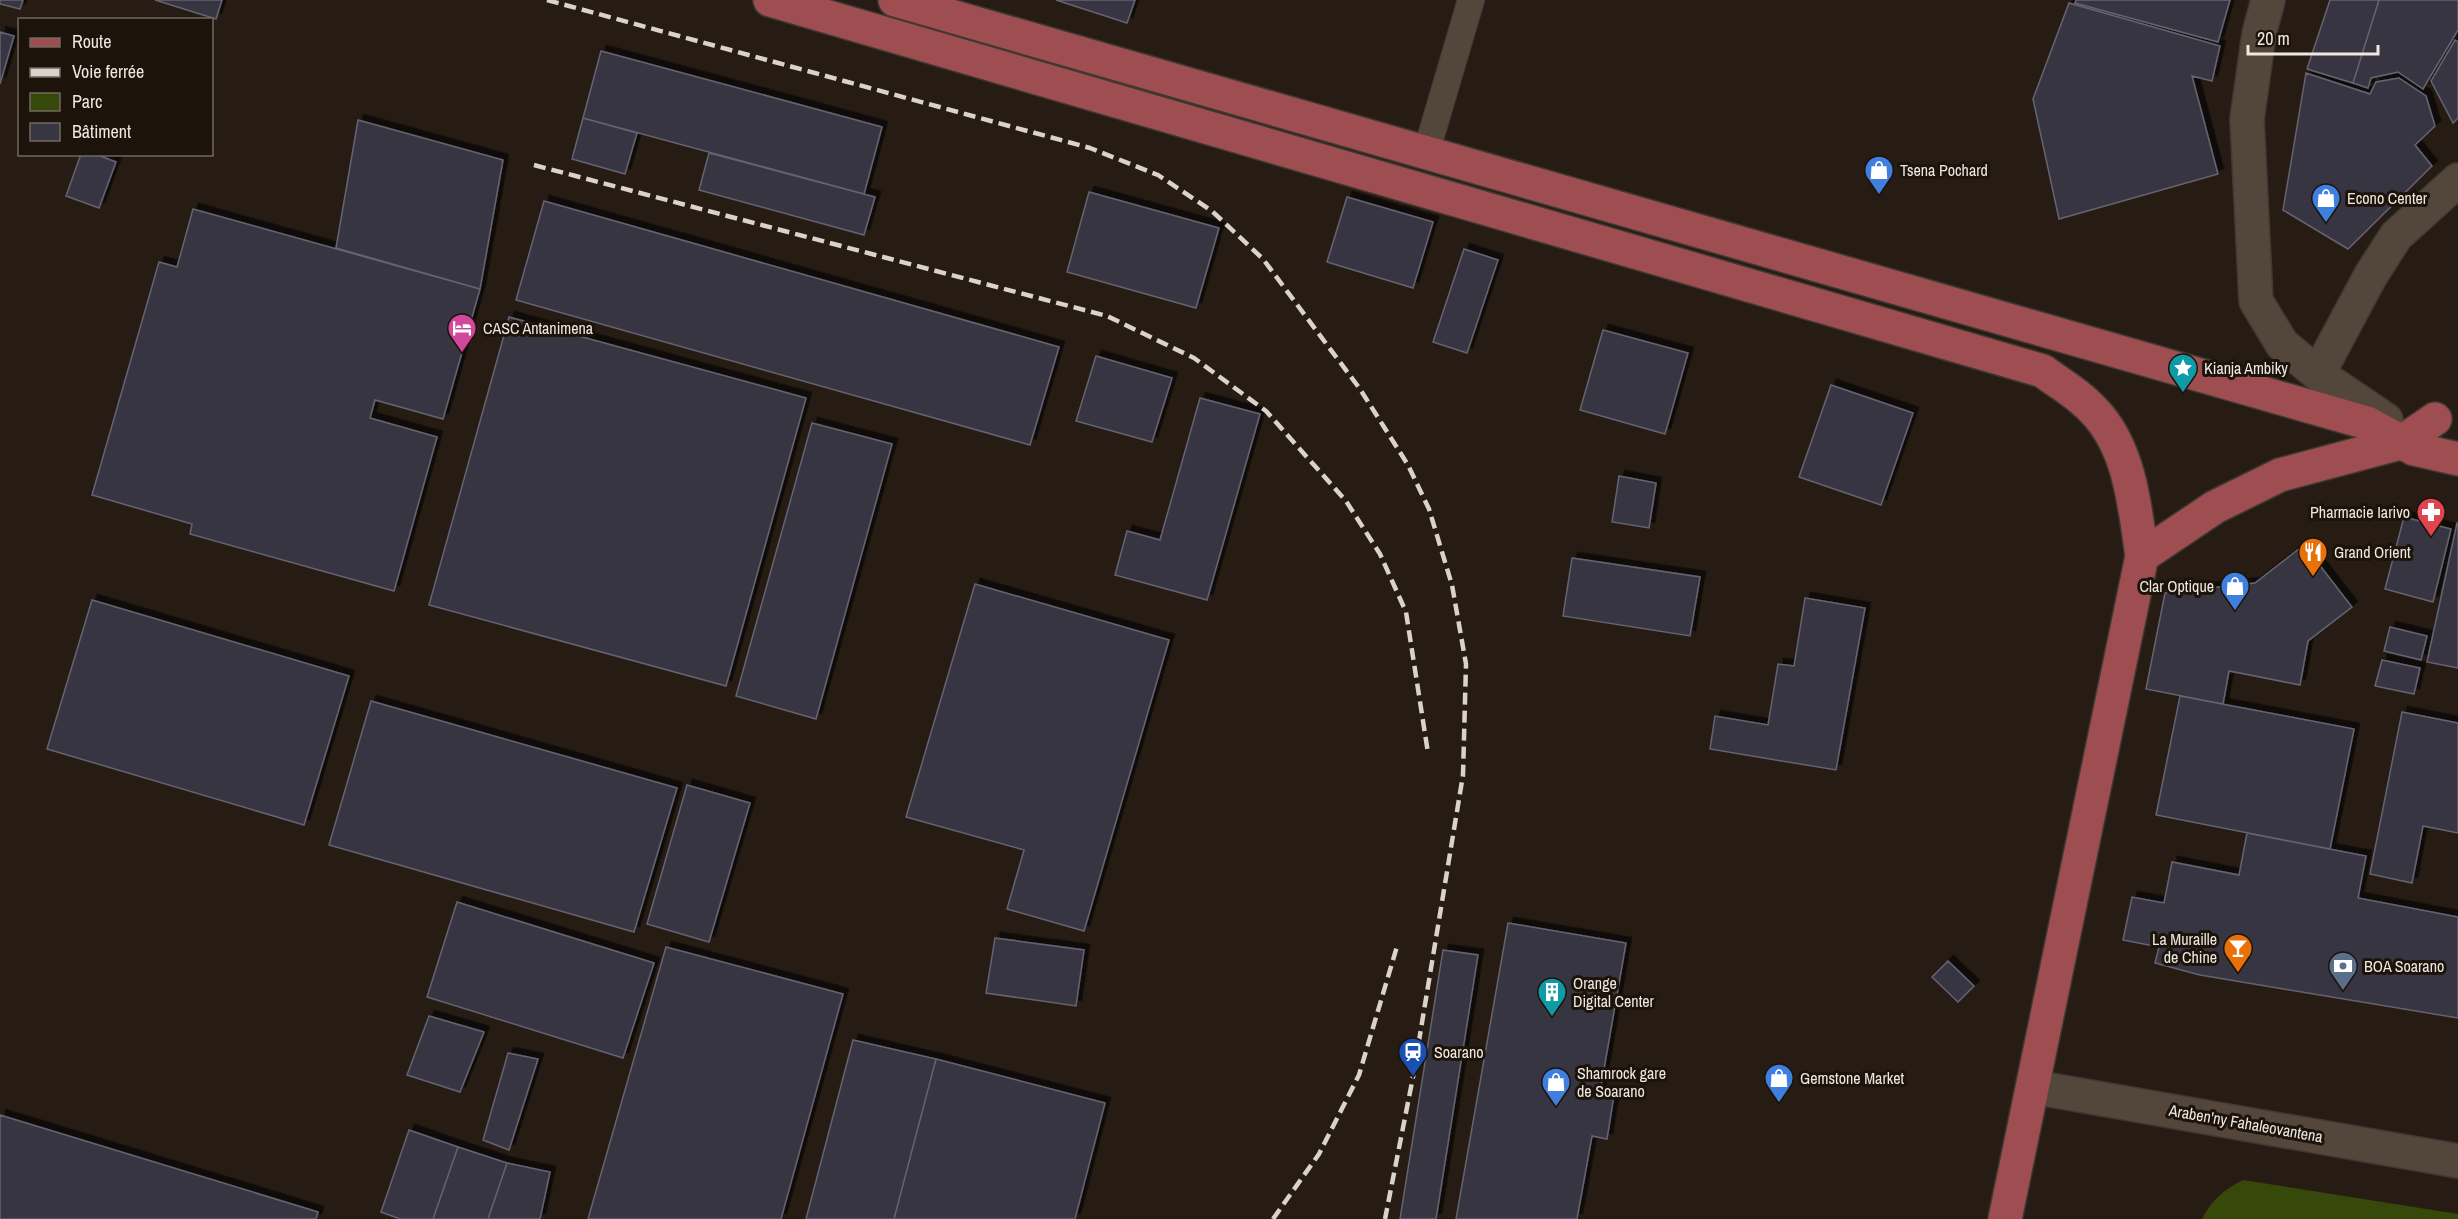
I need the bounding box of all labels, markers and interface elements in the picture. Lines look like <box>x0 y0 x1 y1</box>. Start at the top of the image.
legend <box>18 18 213 156</box>
scale bar <box>2248 18 2378 56</box>
text: 20 m <box>2257 26 2290 51</box>
text: Route <box>72 29 111 54</box>
text: Voie ferrée <box>72 59 144 84</box>
text: Parc <box>72 89 102 114</box>
text: Bâtiment <box>72 119 131 144</box>
shop icon: Tsena Pochard <box>1863 154 1895 196</box>
place label: Tsena Pochard <box>1900 159 1988 181</box>
shop icon: Econo Center <box>2310 182 2342 224</box>
place label: Econo Center <box>2347 187 2428 209</box>
hotel icon: CASC Antanimena <box>446 312 478 354</box>
place label: CASC Antanimena <box>483 317 594 339</box>
place icon: Kianja Ambiky <box>2167 352 2199 394</box>
place label: Kianja Ambiky <box>2204 357 2288 379</box>
pharmacy icon: Pharmacie Iarivo <box>2415 496 2447 538</box>
place label: Pharmacie Iarivo <box>2310 501 2410 523</box>
restaurant icon: Grand Orient <box>2297 536 2329 578</box>
place label: Grand Orient <box>2334 541 2411 563</box>
shop icon: Clar Optique <box>2219 570 2251 612</box>
place label: Clar Optique <box>2140 575 2214 597</box>
place label: La Muraille de Chine <box>2152 928 2217 968</box>
bar icon: La Muraille de Chine <box>2222 932 2254 974</box>
bank icon: BOA Soarano <box>2327 950 2359 992</box>
place label: BOA Soarano <box>2364 955 2444 977</box>
place label: Orange Digital Center <box>1573 972 1655 1012</box>
building icon: Orange Digital Center <box>1536 976 1568 1018</box>
station icon: Soarano <box>1397 1036 1429 1078</box>
place label: Soarano <box>1434 1041 1484 1063</box>
place label: Shamrock gare de Soarano <box>1577 1062 1666 1102</box>
shop icon: Gemstone Market <box>1763 1062 1795 1104</box>
shop icon: Shamrock gare de Soarano <box>1540 1066 1572 1108</box>
place label: Gemstone Market <box>1800 1067 1905 1089</box>
street label: Araben'ny Fahaleovantena <box>2166 1098 2325 1147</box>

